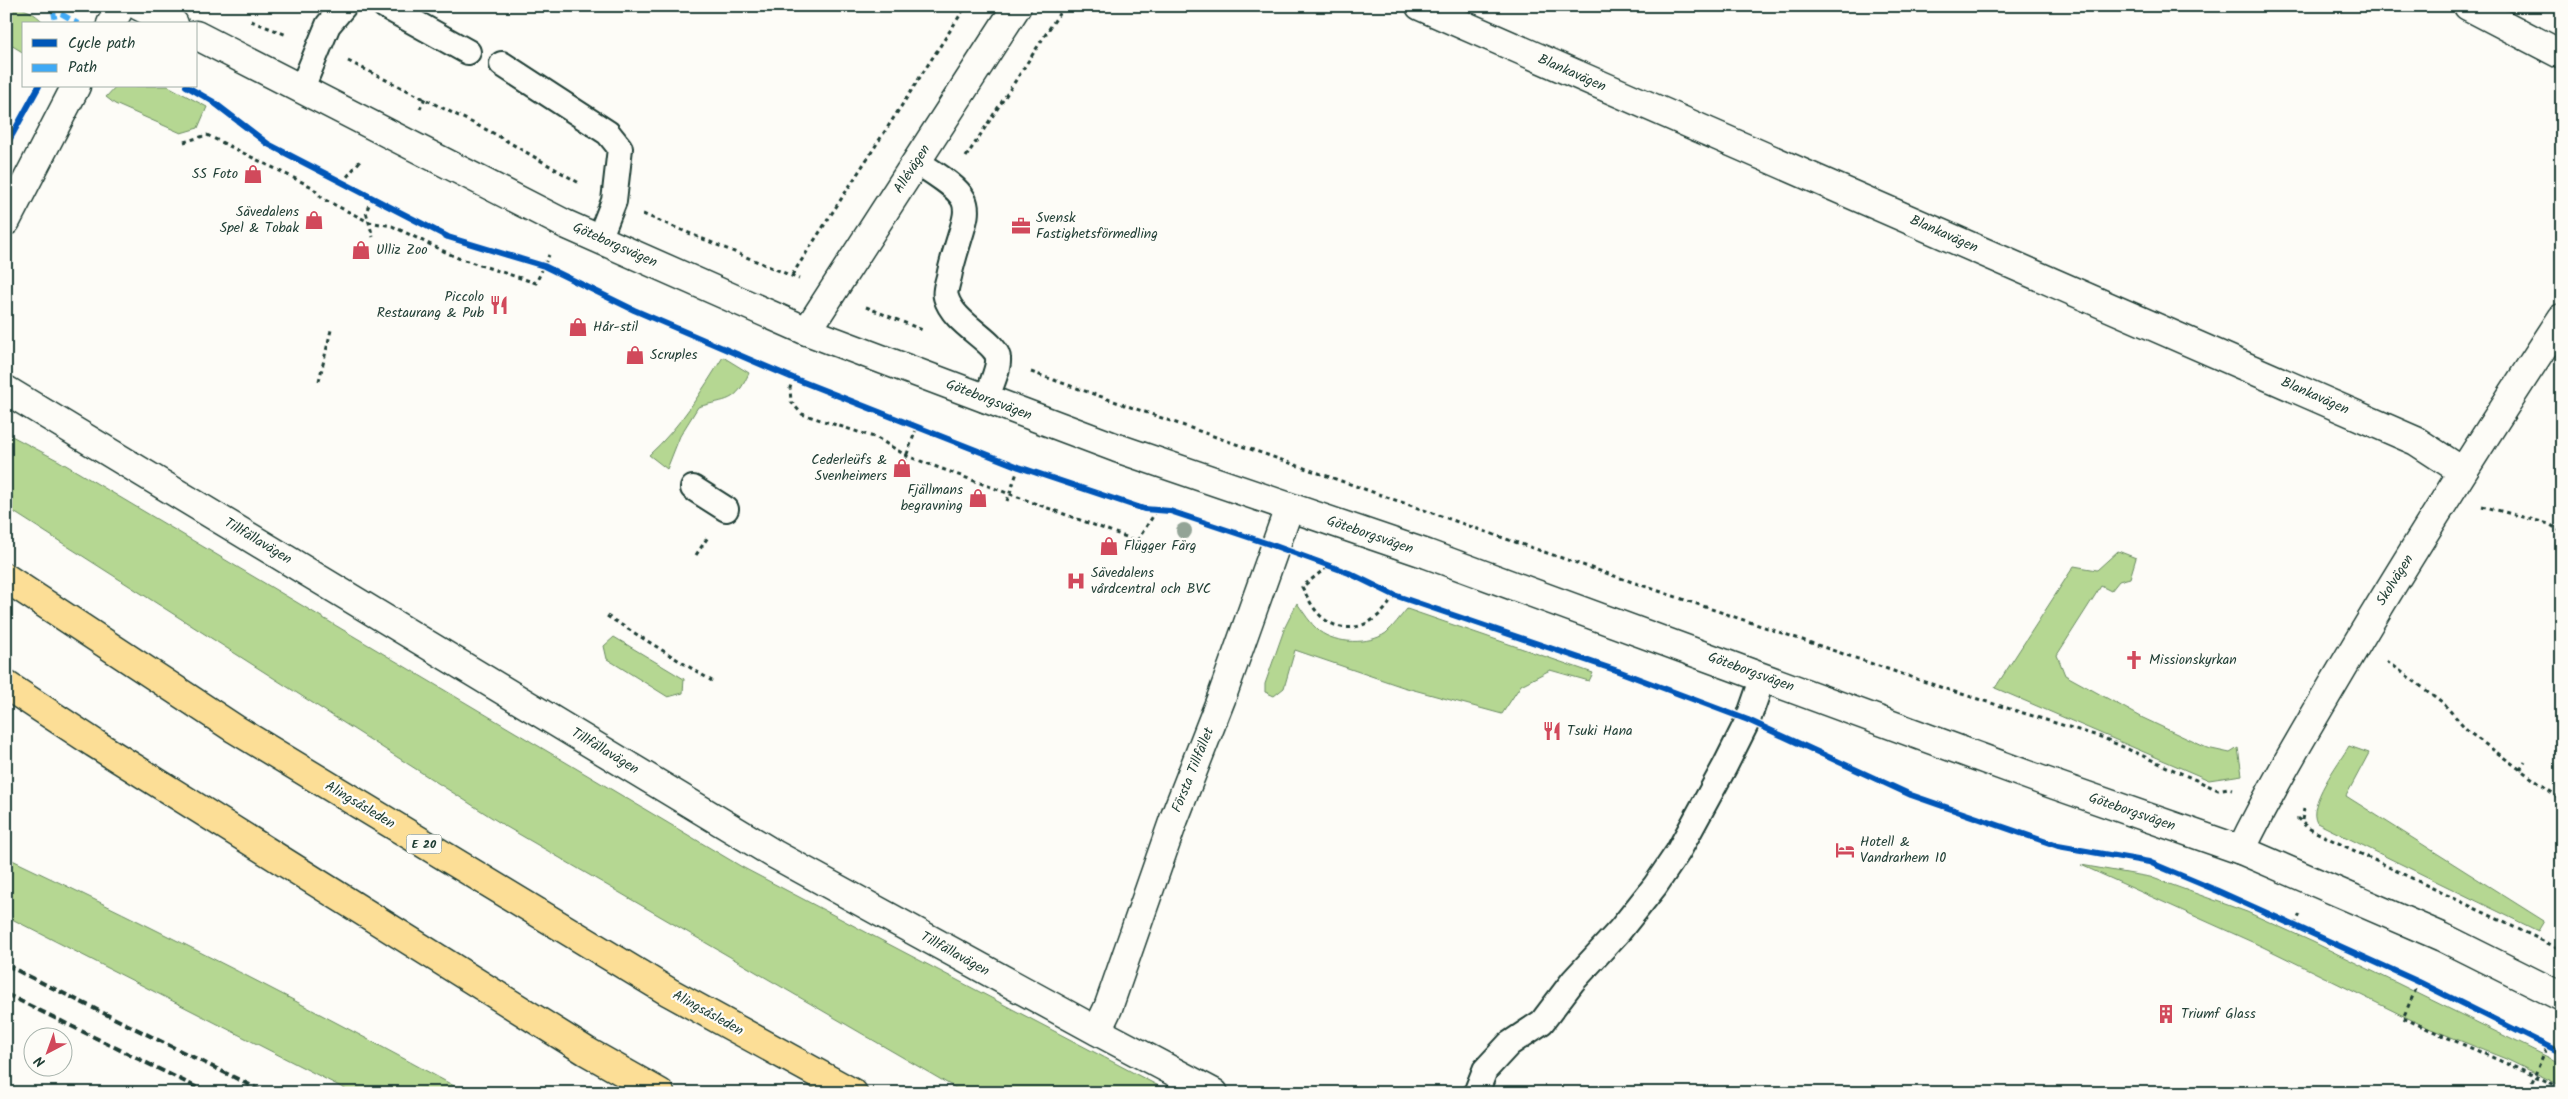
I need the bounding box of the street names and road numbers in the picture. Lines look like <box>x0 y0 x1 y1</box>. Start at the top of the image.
street label: Blankavägen <box>1534 48 1610 98</box>
street label: Allévägen <box>888 140 936 198</box>
street label: Blankavägen <box>1906 209 1982 259</box>
street label: Göteborgsvägen <box>569 217 661 273</box>
street label: Blankavägen <box>2277 371 2353 421</box>
street label: Göteborgsvägen <box>943 374 1035 426</box>
street label: Göteborgsvägen <box>1324 510 1416 560</box>
street label: Tillfällavägen <box>220 512 296 570</box>
street label: Skolvägen <box>2371 550 2419 610</box>
street label: Göteborgsvägen <box>1705 646 1797 698</box>
street label: Tillfällavägen <box>567 722 643 780</box>
street label: Första Tillfället <box>1166 724 1220 816</box>
street label: Alingsåsleden <box>321 775 399 835</box>
street label: Göteborgsvägen <box>2086 787 2178 837</box>
road number: E 20 <box>406 834 442 854</box>
street label: Tillfällavägen <box>916 926 994 982</box>
street label: Alingsåsleden <box>668 984 748 1042</box>

